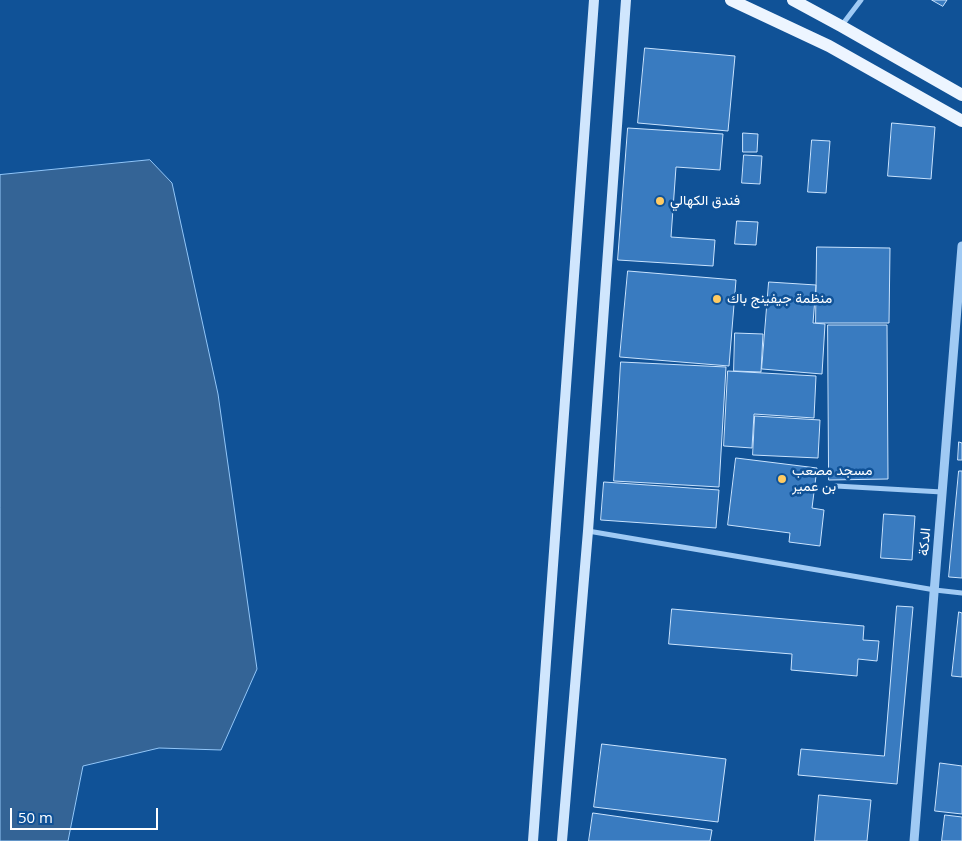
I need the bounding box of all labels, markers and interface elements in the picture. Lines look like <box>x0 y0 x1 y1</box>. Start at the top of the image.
place label: فندق الكهالي <box>670 193 740 209</box>
marker: فندق الكهالي <box>654 195 666 207</box>
place label: منظمة جيفينج باك <box>727 291 832 307</box>
marker: منظمة جيفينج باك <box>711 293 723 305</box>
place label: مسجد مصعب بن عمير <box>792 463 872 496</box>
marker: مسجد مصعب بن عمير <box>776 473 788 485</box>
street label: الدكة <box>915 527 935 557</box>
scale bar <box>12 798 160 830</box>
text: 50 m <box>18 807 53 827</box>

